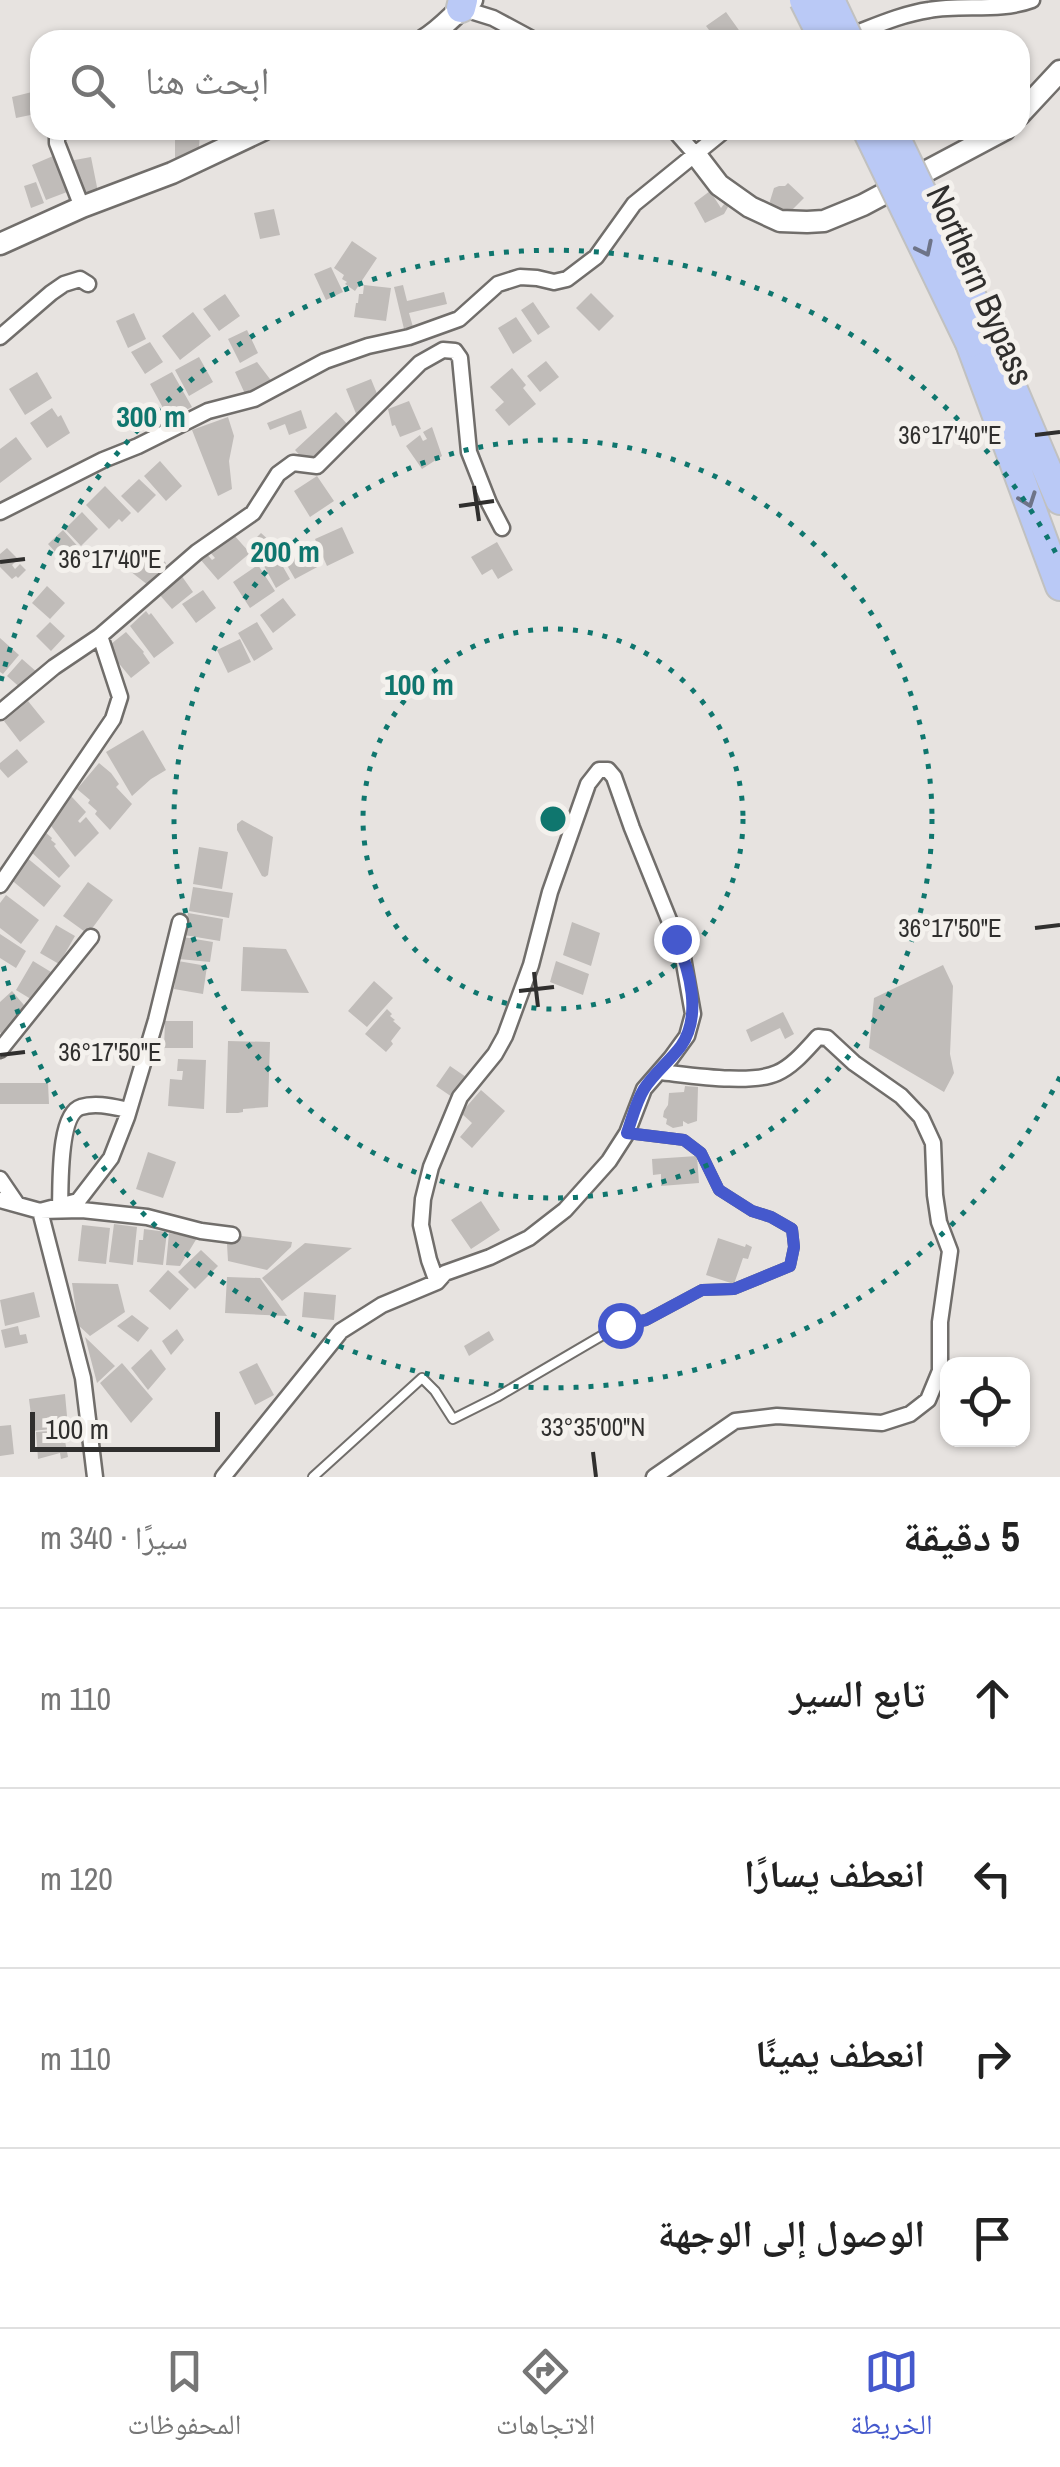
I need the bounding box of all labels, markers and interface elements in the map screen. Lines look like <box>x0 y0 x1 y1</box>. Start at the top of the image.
search box <box>30 30 1030 140</box>
text: ابحث هنا <box>145 55 270 106</box>
icon: search <box>65 58 120 113</box>
street label: Northern Bypass <box>916 178 1045 392</box>
one-way arrow <box>912 239 932 257</box>
text: 300 m <box>116 396 186 436</box>
text: 36°17'40"E <box>898 418 1002 452</box>
one-way arrow <box>1016 490 1036 508</box>
text: 200 m <box>250 531 320 571</box>
text: 36°17'40"E <box>58 542 162 576</box>
text: 100 m <box>384 664 454 704</box>
centre of rings <box>535 801 571 837</box>
text: 36°17'50"E <box>898 911 1002 945</box>
route end <box>654 917 700 963</box>
text: 36°17'50"E <box>58 1035 162 1069</box>
route start <box>598 1303 644 1349</box>
map controls <box>940 1357 1030 1447</box>
button: locate <box>940 1357 1030 1447</box>
scale bar <box>30 1407 220 1452</box>
text: 100 m <box>45 1410 109 1448</box>
text: 33°35'00"N <box>541 1410 645 1444</box>
text: 5 دقيقة <box>903 1508 1020 1564</box>
text: سيرًا · 340 m <box>40 1516 188 1559</box>
text: تابع السير <box>790 1668 925 1719</box>
icon: ahead <box>965 1671 1020 1726</box>
text: 110 m <box>40 1677 111 1720</box>
text: انعطف يسارًا <box>744 1848 925 1899</box>
icon: left <box>965 1851 1020 1906</box>
text: 120 m <box>40 1857 113 1900</box>
text: انعطف يمينًا <box>755 2028 925 2079</box>
icon: right <box>965 2031 1020 2086</box>
text: 110 m <box>40 2037 111 2080</box>
text: الوصول إلى الوجهة <box>658 2208 925 2259</box>
icon: arrive <box>965 2211 1020 2266</box>
tab: المحفوظات <box>127 2344 241 2452</box>
tab: الاتجاهات <box>496 2344 595 2452</box>
tab: الخريطة <box>850 2344 933 2452</box>

